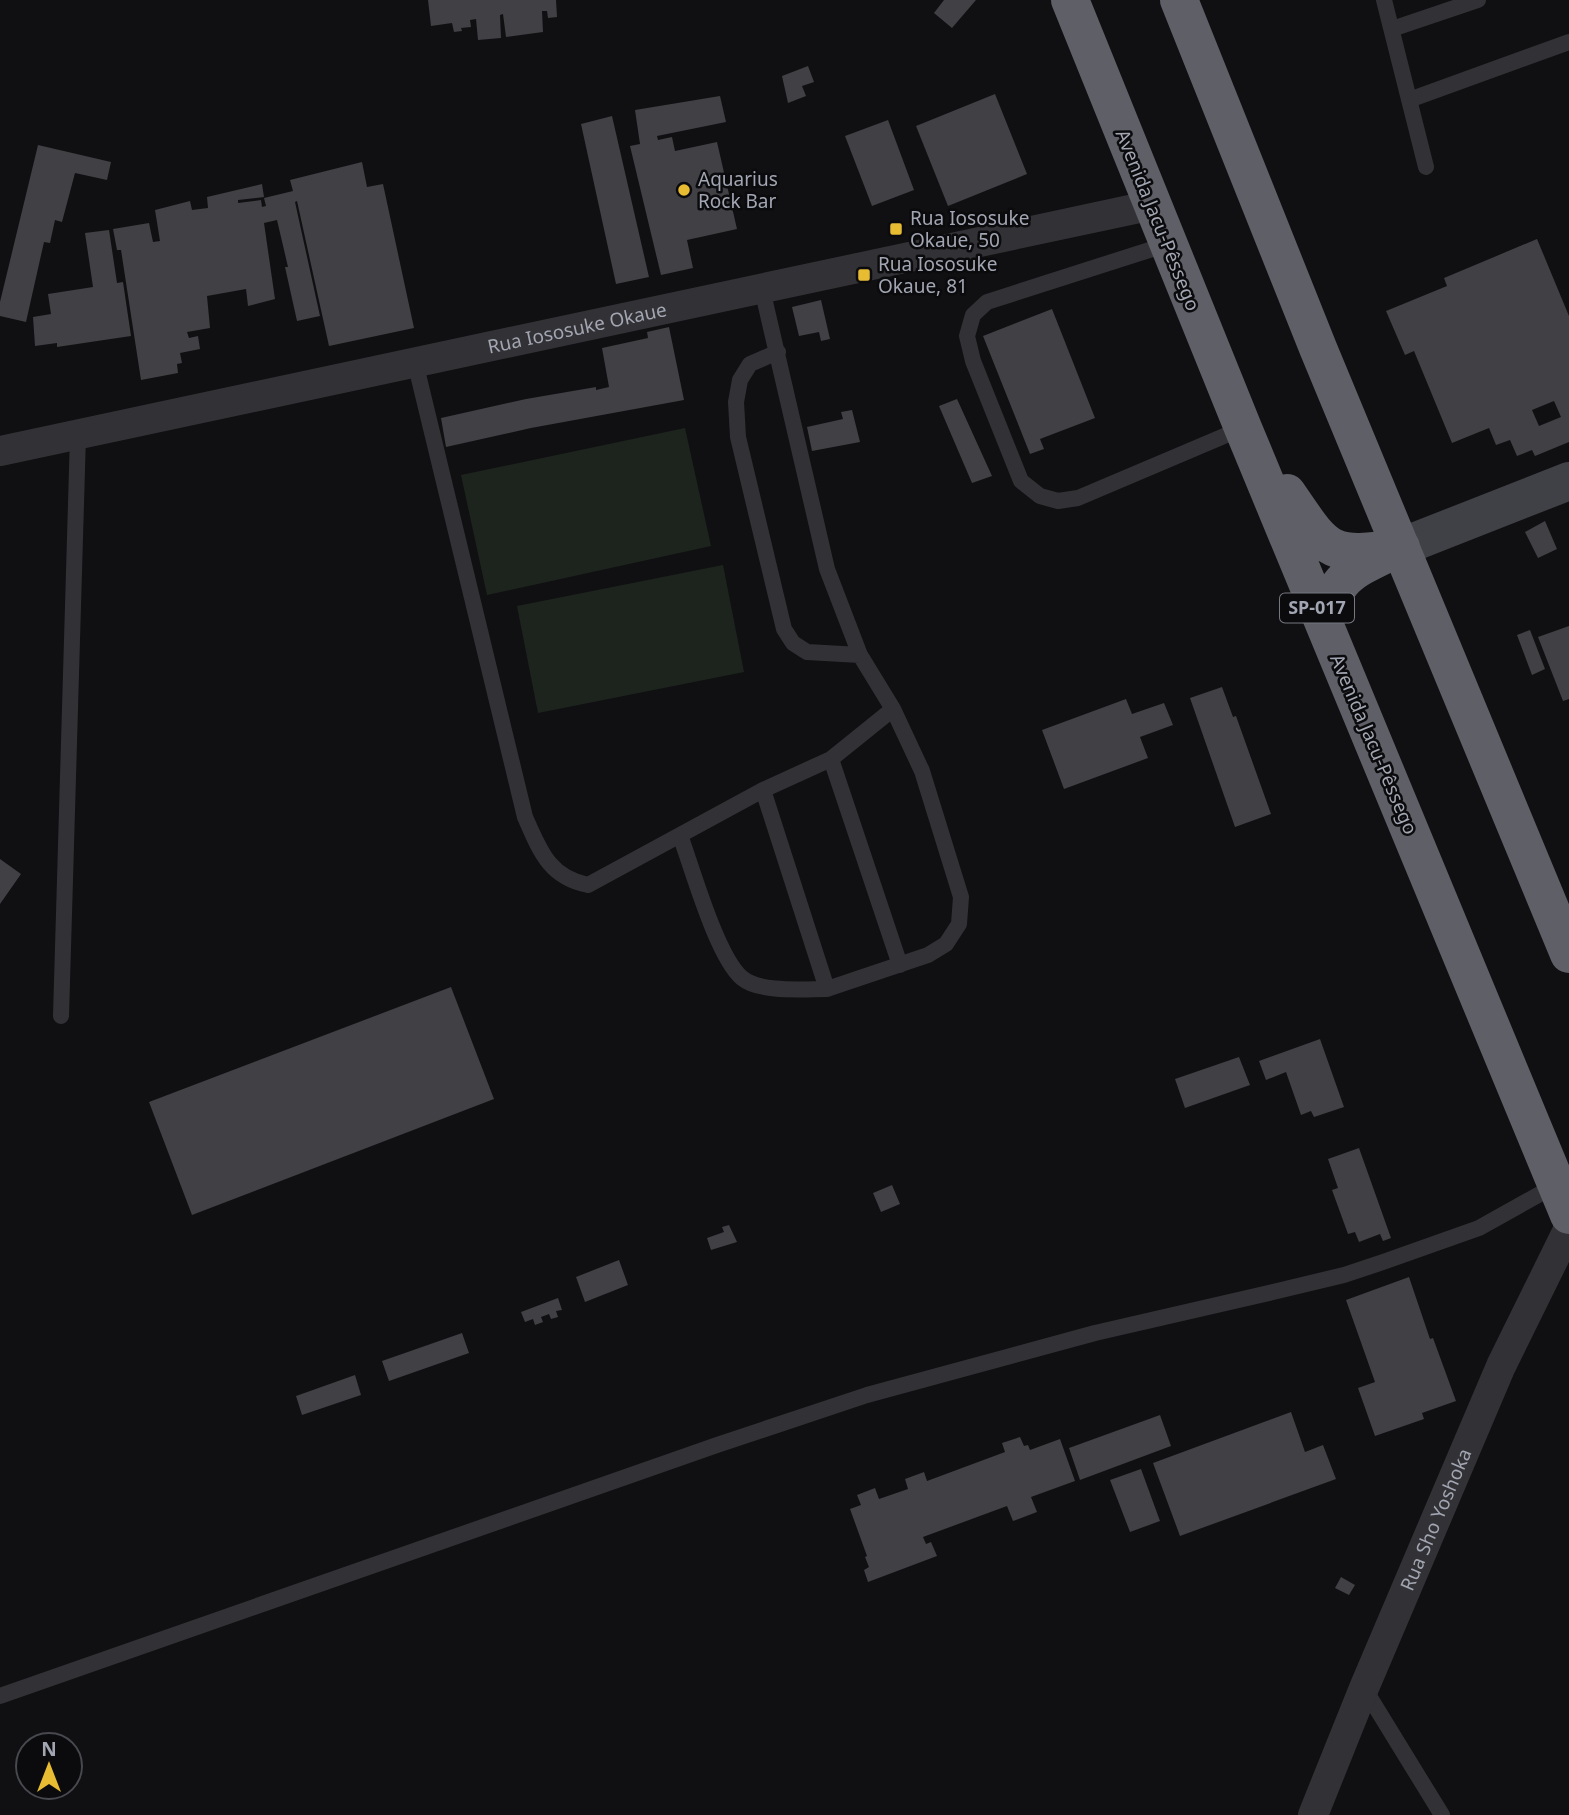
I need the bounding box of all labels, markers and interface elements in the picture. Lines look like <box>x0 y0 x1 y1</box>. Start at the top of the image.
street label: Avenida Jacu-Pêssego <box>1110 125 1206 315</box>
place label: Aquarius Rock Bar <box>698 166 778 214</box>
marker: Aquarius Rock Bar <box>676 182 692 198</box>
place label: Rua Iososuke Okaue, 50 <box>910 205 1029 253</box>
marker: Rua Iososuke Okaue, 50 <box>888 221 904 237</box>
place label: Rua Iososuke Okaue, 81 <box>878 251 997 299</box>
marker: Rua Iososuke Okaue, 81 <box>856 267 872 283</box>
street label: Rua Iososuke Okaue <box>485 296 669 360</box>
road number: SP-017 <box>1280 594 1354 622</box>
street label: Avenida Jacu-Pêssego <box>1324 650 1424 838</box>
street label: Rua Sho Yoshoka <box>1394 1444 1477 1595</box>
north arrow <box>14 1731 84 1801</box>
text: N <box>41 1736 57 1762</box>

